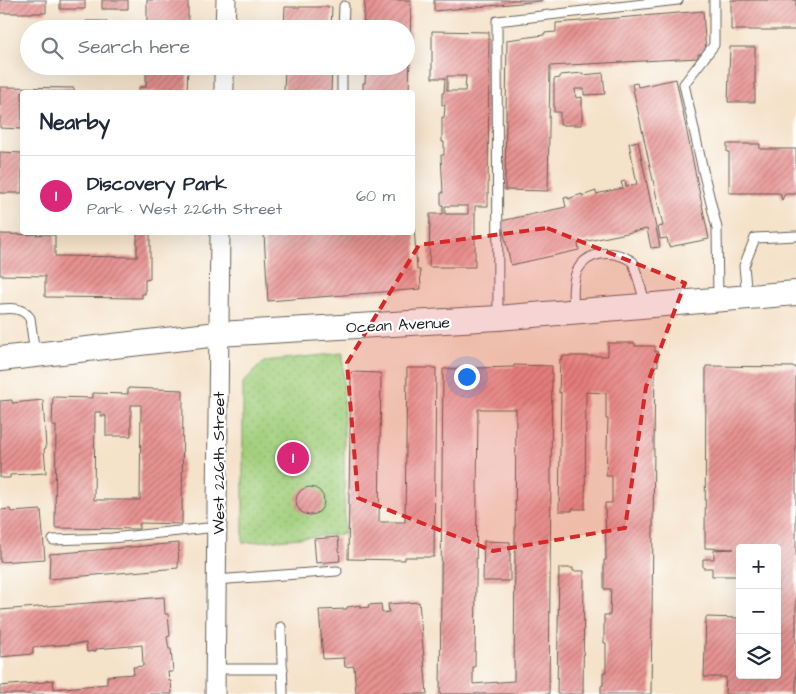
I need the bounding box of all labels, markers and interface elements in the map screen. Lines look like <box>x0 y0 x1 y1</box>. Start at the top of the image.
search box <box>20 20 415 75</box>
icon: search <box>38 34 66 62</box>
text: Search here <box>78 34 190 61</box>
text: Nearby <box>40 108 110 137</box>
text: Discovery Park <box>87 171 227 198</box>
text: 1 <box>55 185 57 207</box>
text: 60 m <box>356 185 395 207</box>
text: Park · West 226th Street <box>87 198 282 220</box>
street label: Ocean Avenue <box>346 311 451 339</box>
your location <box>454 364 480 390</box>
street label: West 226th Street <box>208 391 230 535</box>
pin: 1 <box>277 439 309 477</box>
map controls <box>736 544 781 679</box>
button: + <box>736 544 781 589</box>
button: − <box>736 589 781 634</box>
button: layers <box>736 634 781 679</box>

